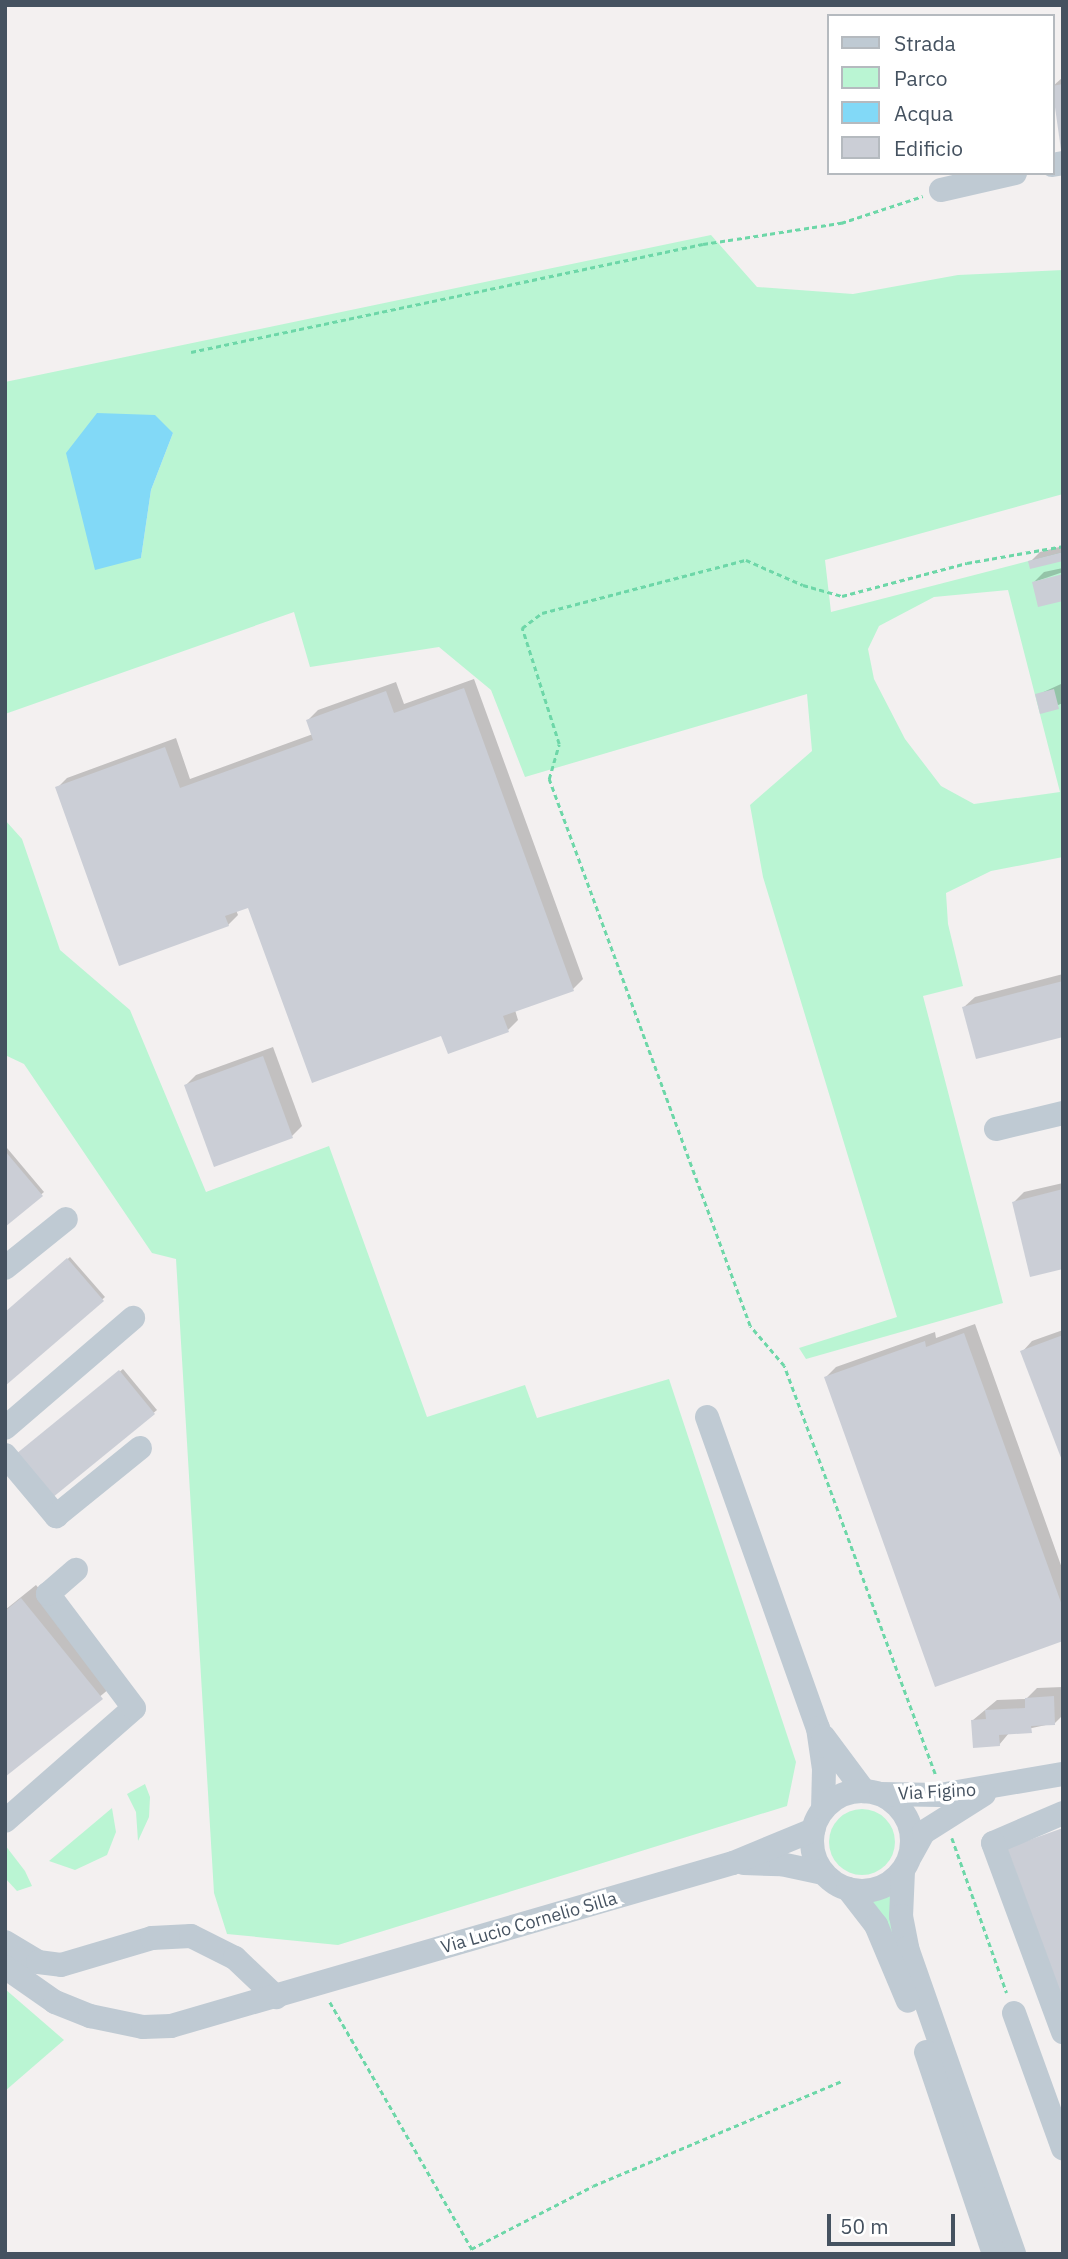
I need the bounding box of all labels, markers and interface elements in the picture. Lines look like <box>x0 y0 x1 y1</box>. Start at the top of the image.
legend <box>827 14 1054 175</box>
text: Strada <box>894 29 956 57</box>
text: Parco <box>894 64 948 92</box>
text: Acqua <box>894 99 953 127</box>
text: Edificio <box>894 134 963 162</box>
street label: Via Figino <box>897 1779 977 1805</box>
street label: Via Lucio Cornelio Silla <box>438 1888 620 1958</box>
scale bar <box>830 2200 958 2244</box>
text: 50 m <box>840 2212 889 2240</box>

